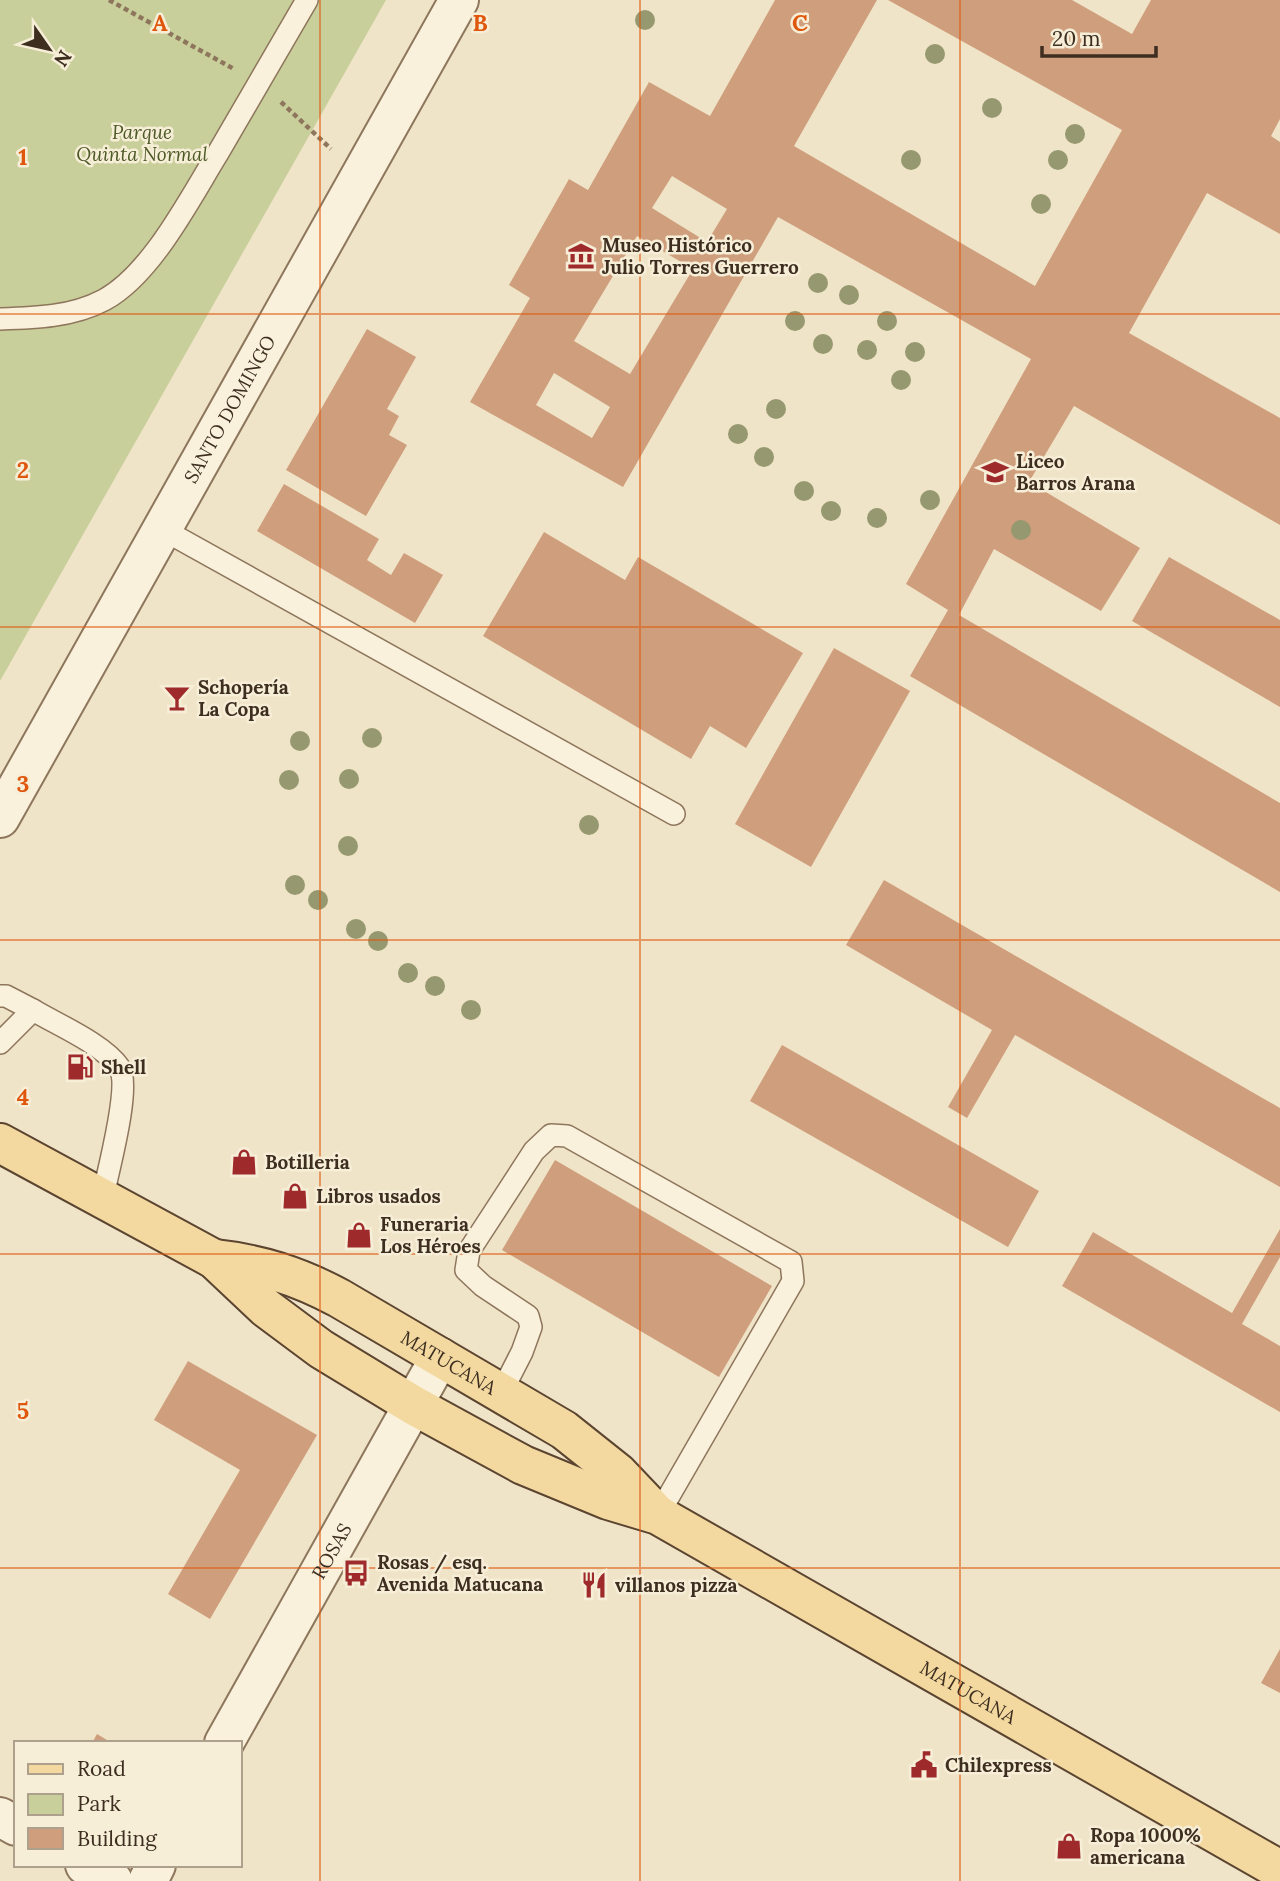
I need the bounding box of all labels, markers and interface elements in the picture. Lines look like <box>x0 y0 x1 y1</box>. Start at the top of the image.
text: A <box>152 8 168 37</box>
text: B <box>472 8 488 37</box>
text: C <box>792 8 808 37</box>
north arrow <box>14 14 84 84</box>
scale bar <box>1042 14 1156 58</box>
text: 20 m <box>1052 25 1101 52</box>
text: N <box>49 46 77 72</box>
park label: Parque Quinta Normal <box>76 120 208 166</box>
text: 1 <box>18 142 28 171</box>
place label: Museo Histórico Julio Torres Guerrero <box>602 233 799 279</box>
museum icon: Museo Histórico Julio Torres Guerrero <box>566 241 596 271</box>
street label: SANTO DOMINGO <box>178 331 281 487</box>
place label: Liceo Barros Arana <box>1016 449 1135 495</box>
text: 2 <box>17 455 29 484</box>
school or university icon: Liceo Barros Arana <box>980 457 1010 487</box>
place label: Schopería La Copa <box>198 675 289 721</box>
bar icon: Schopería La Copa <box>162 683 192 713</box>
text: 3 <box>17 769 29 798</box>
fuel station icon: Shell <box>65 1052 95 1082</box>
place label: Shell <box>101 1055 146 1079</box>
text: 4 <box>17 1082 29 1111</box>
shop icon: Botilleria <box>229 1147 259 1177</box>
place label: Botilleria <box>265 1150 350 1174</box>
shop icon: Libros usados <box>280 1181 310 1211</box>
place label: Libros usados <box>316 1184 441 1208</box>
place label: Funeraria Los Héroes <box>380 1212 481 1258</box>
shop icon: Funeraria Los Héroes <box>344 1220 374 1250</box>
street label: MATUCANA <box>397 1325 502 1400</box>
text: 5 <box>17 1396 29 1425</box>
street label: ROSAS <box>306 1519 357 1583</box>
place label: Rosas / esq. Avenida Matucana <box>377 1550 543 1596</box>
bus stop icon: Rosas / esq. Avenida Matucana <box>341 1558 371 1588</box>
restaurant icon: villanos pizza <box>579 1570 609 1600</box>
place label: villanos pizza <box>615 1573 737 1597</box>
street label: MATUCANA <box>916 1655 1022 1730</box>
legend <box>14 1741 242 1867</box>
public building icon: Chilexpress <box>909 1750 939 1780</box>
place label: Chilexpress <box>945 1753 1052 1777</box>
text: Road <box>77 1755 126 1782</box>
text: Park <box>77 1790 121 1817</box>
place label: Ropa 1000% americana <box>1090 1823 1201 1869</box>
text: Building <box>77 1825 157 1852</box>
shop icon: Ropa 1000% americana <box>1054 1831 1084 1861</box>

